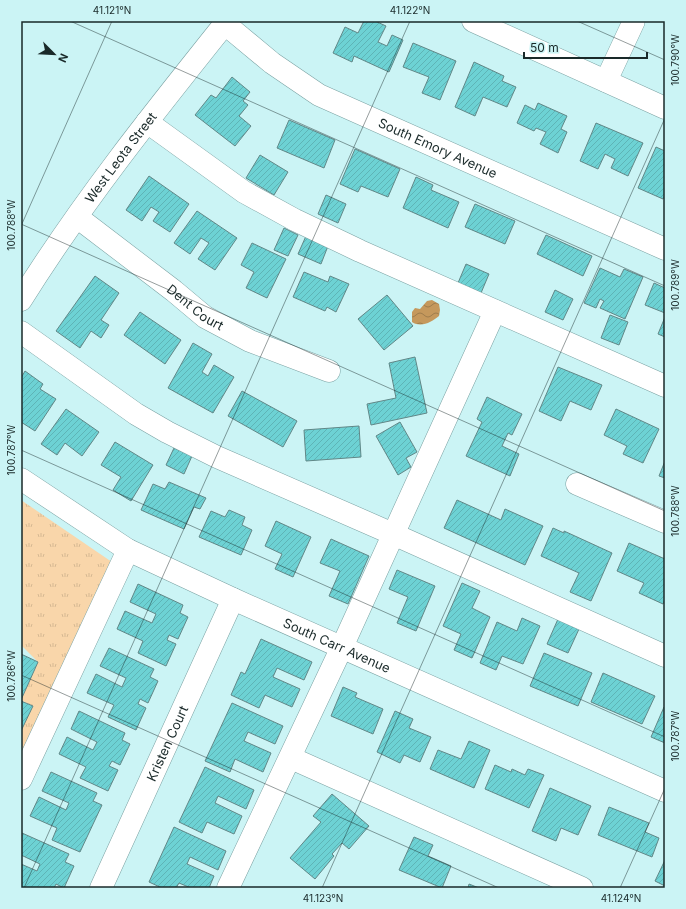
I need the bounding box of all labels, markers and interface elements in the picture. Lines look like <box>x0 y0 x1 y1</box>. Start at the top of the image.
text: 41.121°N <box>93 4 131 16</box>
text: 41.122°N <box>390 4 430 16</box>
north arrow <box>34 34 74 74</box>
scale bar <box>524 34 647 60</box>
text: 100.790°W <box>669 34 681 86</box>
text: 50 m <box>530 40 559 55</box>
text: N <box>55 51 71 65</box>
street label: West Leota Street <box>81 109 160 206</box>
street label: South Emory Avenue <box>376 115 500 181</box>
text: 100.788°W <box>5 199 17 251</box>
text: 100.789°W <box>669 259 681 311</box>
street label: Dent Court <box>164 281 226 333</box>
text: 100.787°W <box>5 424 17 475</box>
text: 100.788°W <box>669 485 681 537</box>
street label: South Carr Avenue <box>281 614 393 676</box>
text: 100.786°W <box>5 650 17 702</box>
street label: Kristen Court <box>143 703 191 784</box>
text: 100.787°W <box>669 710 681 761</box>
text: 41.123°N <box>303 892 343 904</box>
text: 41.124°N <box>601 892 641 904</box>

